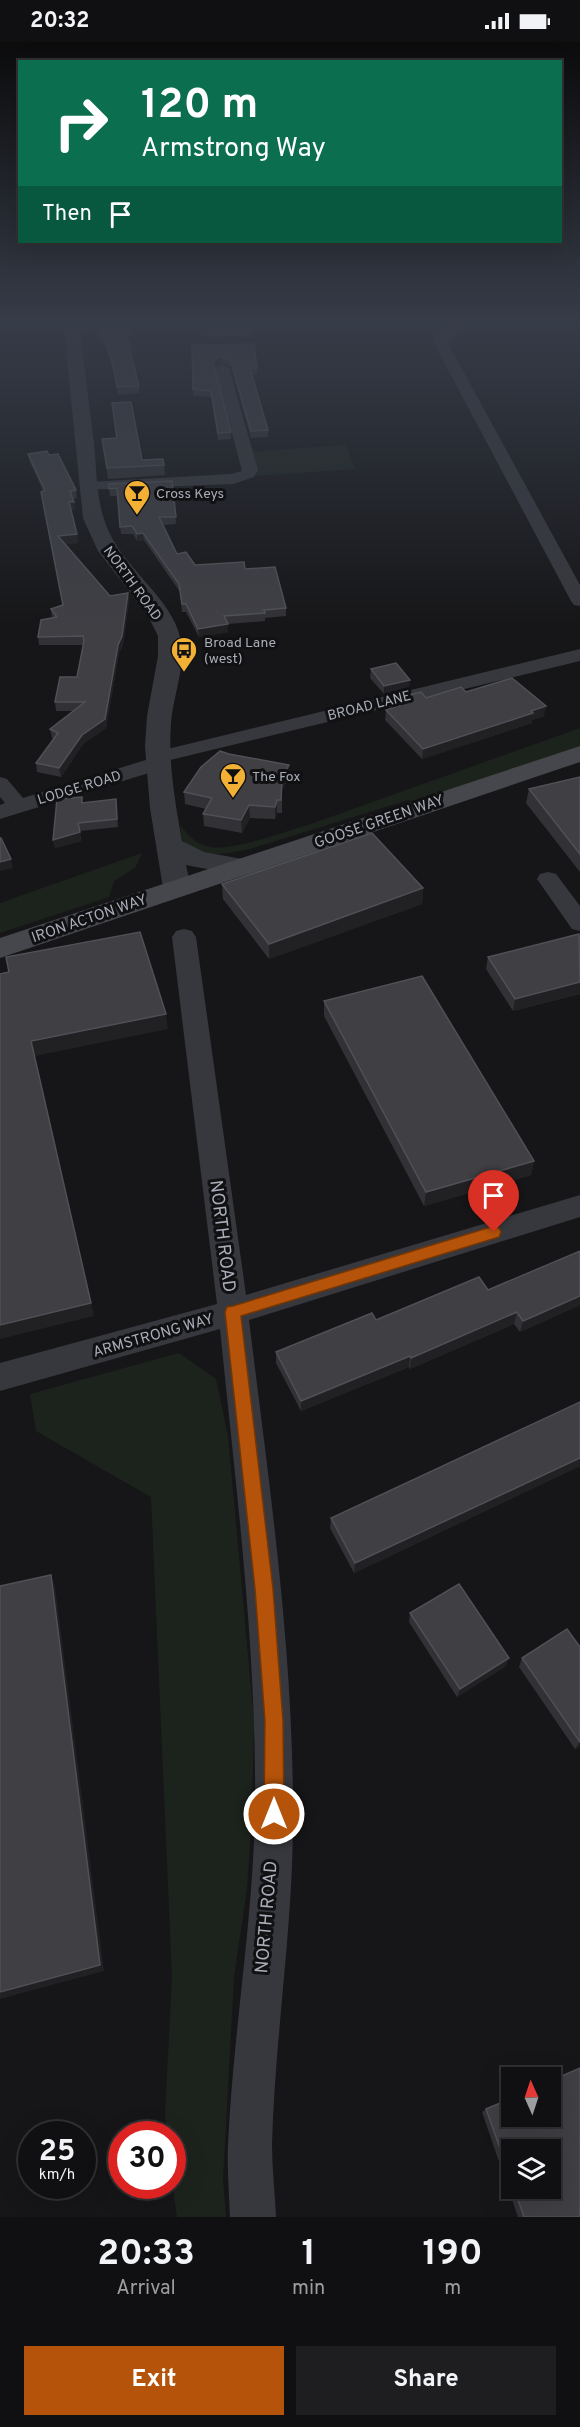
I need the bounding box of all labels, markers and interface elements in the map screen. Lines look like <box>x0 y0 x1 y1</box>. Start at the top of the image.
text: 20:32 <box>30 8 89 35</box>
text: 120 m <box>141 80 258 133</box>
icon: right <box>42 84 120 162</box>
text: Armstrong Way <box>141 132 326 166</box>
icon: arrive <box>104 198 137 231</box>
text: Then <box>42 201 92 228</box>
bar icon: Cross Keys <box>122 478 152 516</box>
place label: Cross Keys <box>156 486 224 503</box>
street label: NORTH ROAD <box>99 543 165 624</box>
bus stop icon: Broad Lane (west) <box>169 635 199 673</box>
place label: Broad Lane (west) <box>204 635 276 668</box>
street label: BROAD LANE <box>326 688 413 725</box>
bar icon: The Fox <box>218 761 248 799</box>
street label: LODGE ROAD <box>36 768 123 809</box>
place label: The Fox <box>252 769 301 786</box>
street label: GOOSE GREEN WAY <box>312 791 447 854</box>
street label: IRON ACTON WAY <box>29 891 150 948</box>
pin <box>468 1170 519 1232</box>
street label: NORTH ROAD <box>203 1179 240 1294</box>
icon: arrive <box>477 1179 510 1212</box>
street label: ARMSTRONG WAY <box>91 1310 216 1363</box>
position arrow <box>242 1782 306 1846</box>
street label: NORTH ROAD <box>251 1860 284 1974</box>
north arrow <box>501 2067 561 2127</box>
map controls <box>501 2067 561 2199</box>
speed limit sign: 30 <box>108 2121 186 2199</box>
text: 25 <box>39 2134 75 2171</box>
button: layers <box>501 2139 561 2199</box>
text: km/h <box>39 2166 75 2185</box>
text: 20:33 <box>97 2232 195 2278</box>
text: 1 <box>301 2232 316 2278</box>
text: 190 <box>422 2232 483 2278</box>
text: Arrival <box>116 2276 176 2302</box>
text: min <box>292 2276 325 2302</box>
text: m <box>444 2276 461 2302</box>
button: Exit <box>24 2346 284 2415</box>
button: Share <box>296 2346 556 2415</box>

